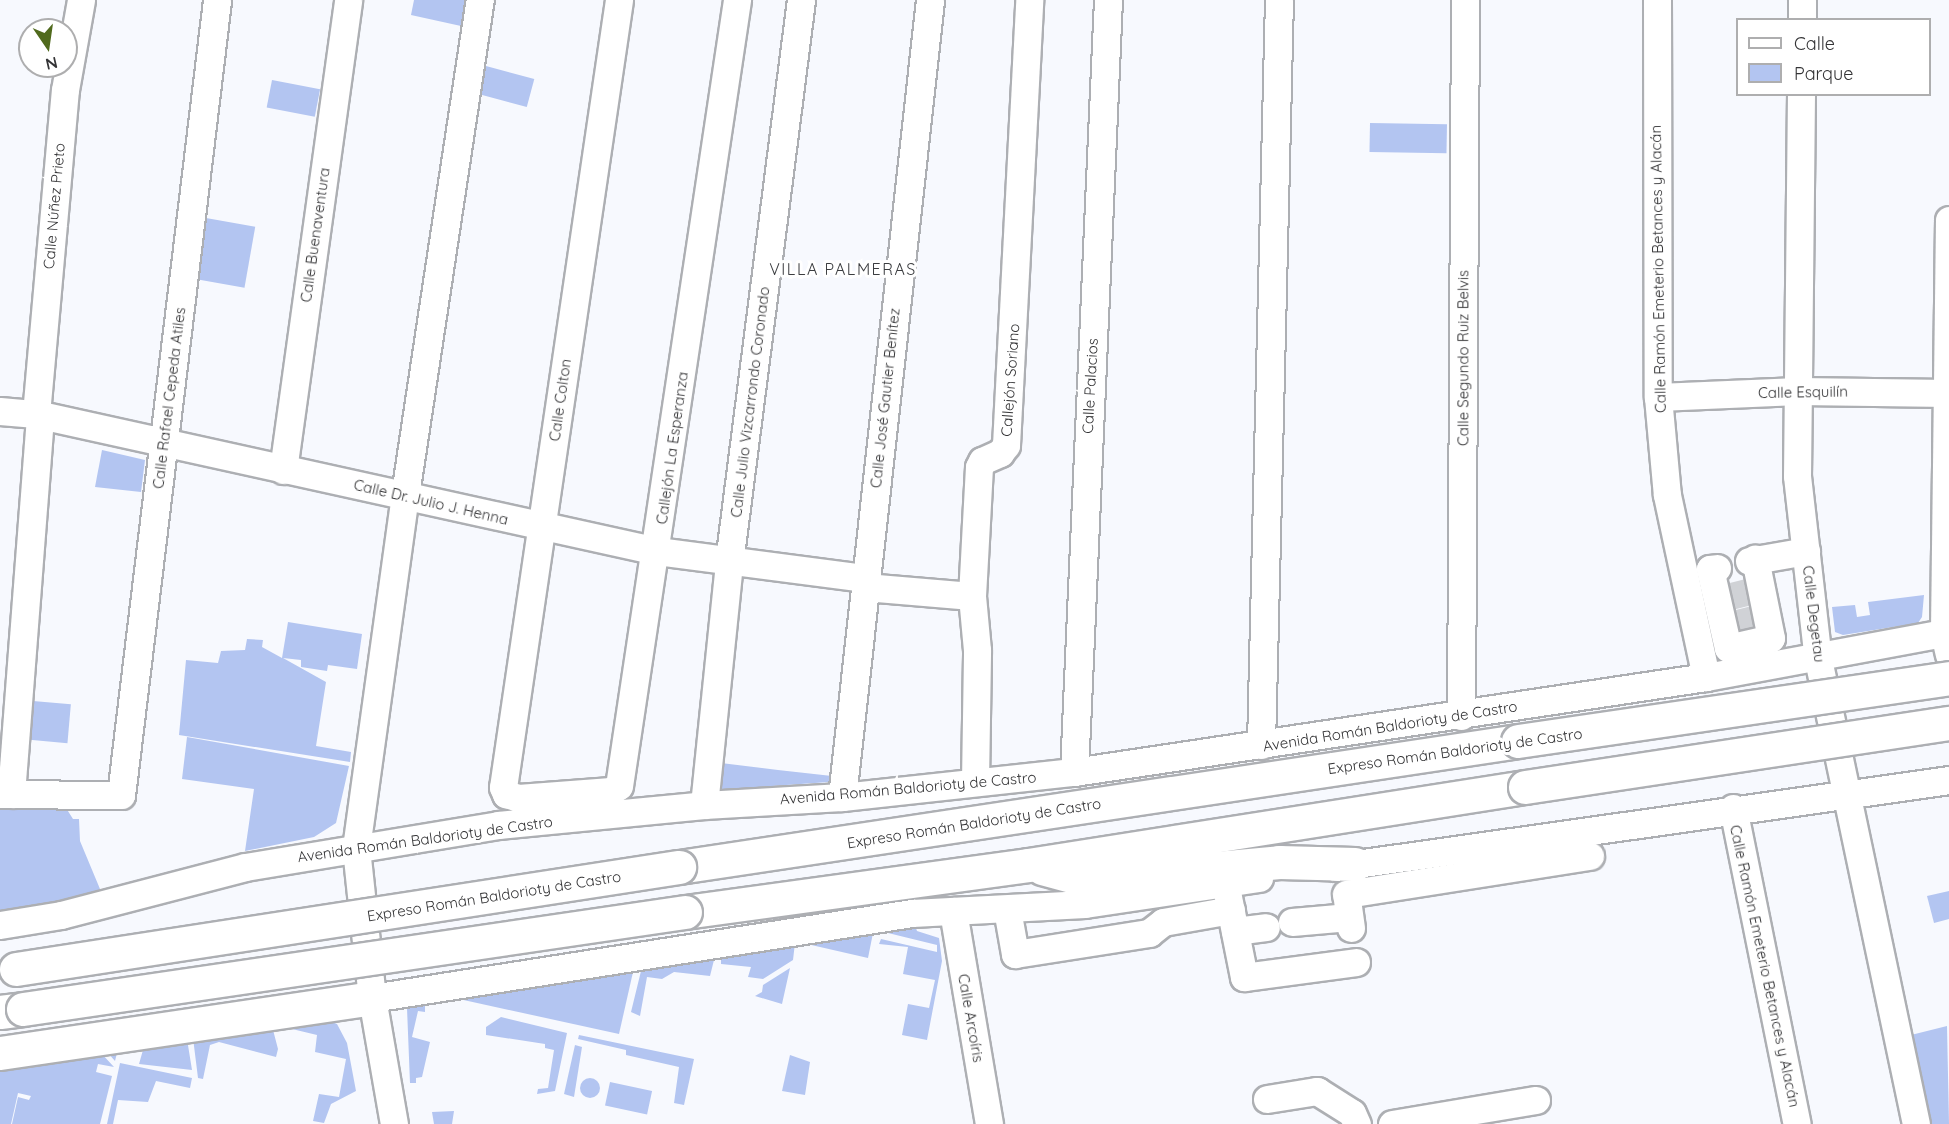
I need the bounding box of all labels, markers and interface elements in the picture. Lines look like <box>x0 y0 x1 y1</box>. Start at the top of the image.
north arrow <box>18 18 78 78</box>
legend <box>1736 18 1931 96</box>
text: Calle <box>1794 32 1835 55</box>
text: N <box>44 53 60 75</box>
text: Parque <box>1794 62 1853 85</box>
street label: Calle Ramón Emeterio Betances y Alacán <box>1646 125 1670 413</box>
street label: Calle Núñez Prieto <box>40 142 68 270</box>
street label: Calle Buenaventura <box>297 166 333 304</box>
district label: VILLA PALMERAS <box>769 259 917 279</box>
street label: Calle Segundo Ruiz Belvis <box>1454 270 1472 446</box>
street label: Calle Julio Vizcarrondo Coronado <box>727 285 773 519</box>
street label: Calle Rafael Cepeda Atiles <box>149 306 189 490</box>
street label: Calle José Gautier Benítez <box>867 307 903 489</box>
street label: Callejón Soriano <box>997 323 1023 437</box>
street label: Calle Palacios <box>1079 338 1101 434</box>
street label: Calle Colton <box>545 358 575 442</box>
street label: Callejón La Esperanza <box>652 371 692 525</box>
street label: Calle Esquilín <box>1758 382 1848 402</box>
street label: Calle Dr. Julio J. Henna <box>352 475 510 529</box>
street label: Calle Degetau <box>1799 564 1829 664</box>
street label: Avenida Román Baldorioty de Castro <box>1261 697 1519 755</box>
street label: Expreso Román Baldorioty de Castro <box>1327 724 1583 778</box>
street label: Avenida Román Baldorioty de Castro <box>779 768 1037 808</box>
street label: Expreso Román Baldorioty de Castro <box>846 794 1102 852</box>
street label: Avenida Román Baldorioty de Castro <box>296 812 554 866</box>
street label: Calle Ramón Emeterio Betances y Alacán <box>1726 823 1804 1109</box>
street label: Expreso Román Baldorioty de Castro <box>366 867 622 925</box>
street label: Calle Arcoíris <box>954 972 988 1064</box>

